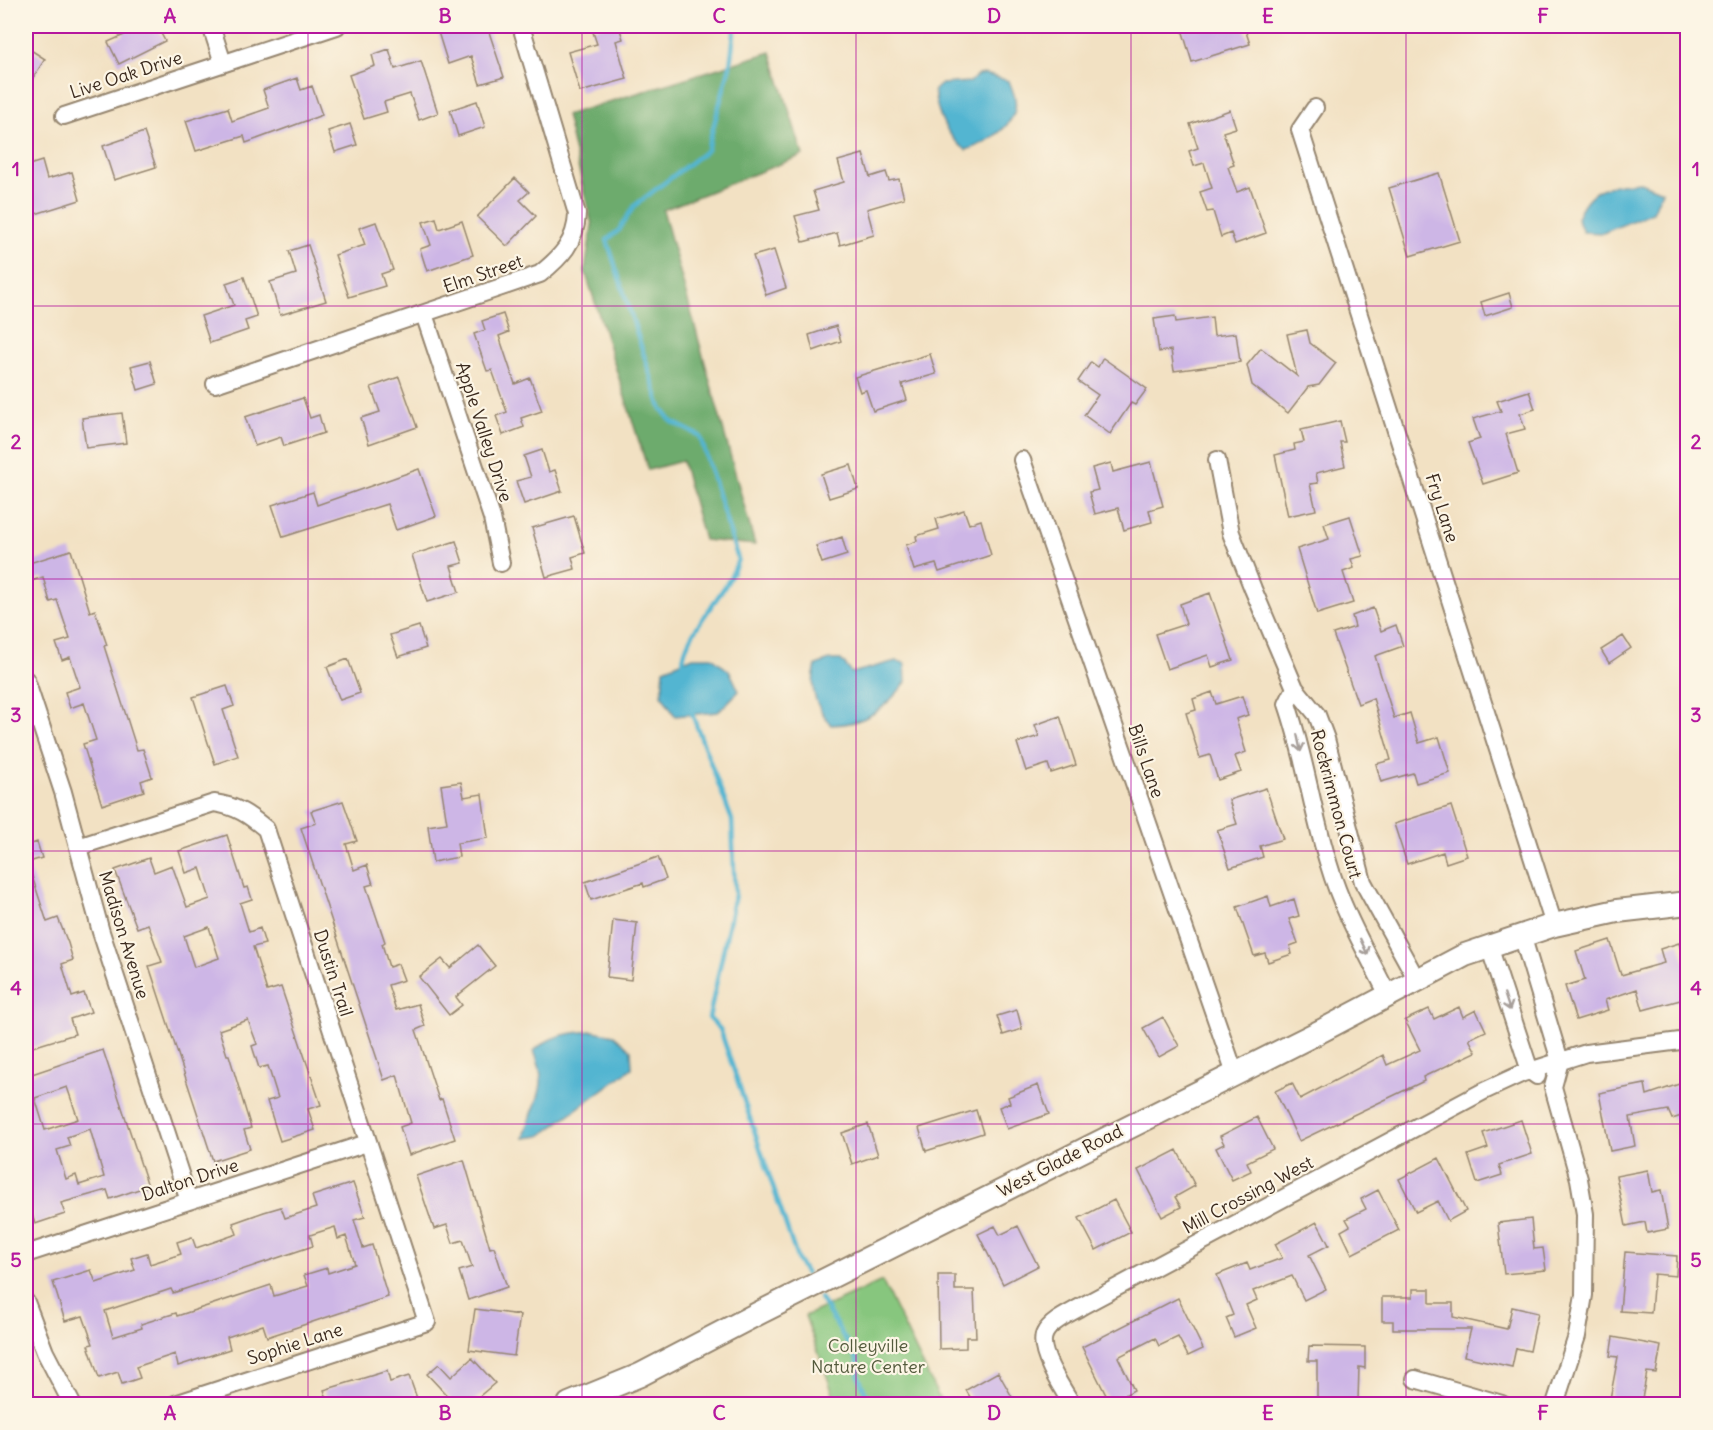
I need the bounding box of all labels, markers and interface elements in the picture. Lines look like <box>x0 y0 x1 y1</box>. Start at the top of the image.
text: A <box>164 3 177 28</box>
text: B <box>438 3 452 28</box>
text: C <box>712 3 726 28</box>
text: D <box>987 3 1001 28</box>
text: E <box>1262 3 1274 28</box>
text: F <box>1537 3 1549 28</box>
street label: Live Oak Drive <box>67 46 185 104</box>
text: 1 <box>12 156 20 181</box>
text: 1 <box>1692 156 1700 181</box>
street label: Elm Street <box>440 249 526 298</box>
street label: Apple Valley Drive <box>451 359 518 505</box>
text: 2 <box>11 429 22 454</box>
text: 2 <box>1691 429 1702 454</box>
street label: Fry Lane <box>1421 470 1464 545</box>
text: 3 <box>10 702 22 727</box>
text: 3 <box>1690 702 1702 727</box>
street label: Bills Lane <box>1123 721 1170 801</box>
street label: Rockrimmon Court <box>1306 727 1367 881</box>
one-way arrow <box>1294 732 1305 752</box>
street label: Madison Avenue <box>94 868 155 1002</box>
street label: Dustin Trail <box>309 927 358 1019</box>
one-way arrow <box>1359 938 1371 956</box>
text: 4 <box>10 975 22 1000</box>
text: 4 <box>1690 975 1702 1000</box>
one-way arrow <box>1503 992 1514 1011</box>
street label: West Glade Road <box>993 1119 1127 1202</box>
street label: Mill Crossing West <box>1178 1150 1317 1239</box>
street label: Dalton Drive <box>138 1153 241 1206</box>
text: 5 <box>10 1247 22 1272</box>
text: 5 <box>1690 1247 1702 1272</box>
street label: Sophie Lane <box>244 1317 345 1370</box>
park label: Colleyville Nature Center <box>811 1334 926 1378</box>
text: A <box>164 1400 177 1425</box>
text: B <box>438 1400 452 1425</box>
text: C <box>712 1400 726 1425</box>
text: D <box>987 1400 1001 1425</box>
text: E <box>1262 1400 1274 1425</box>
text: F <box>1537 1400 1549 1425</box>

